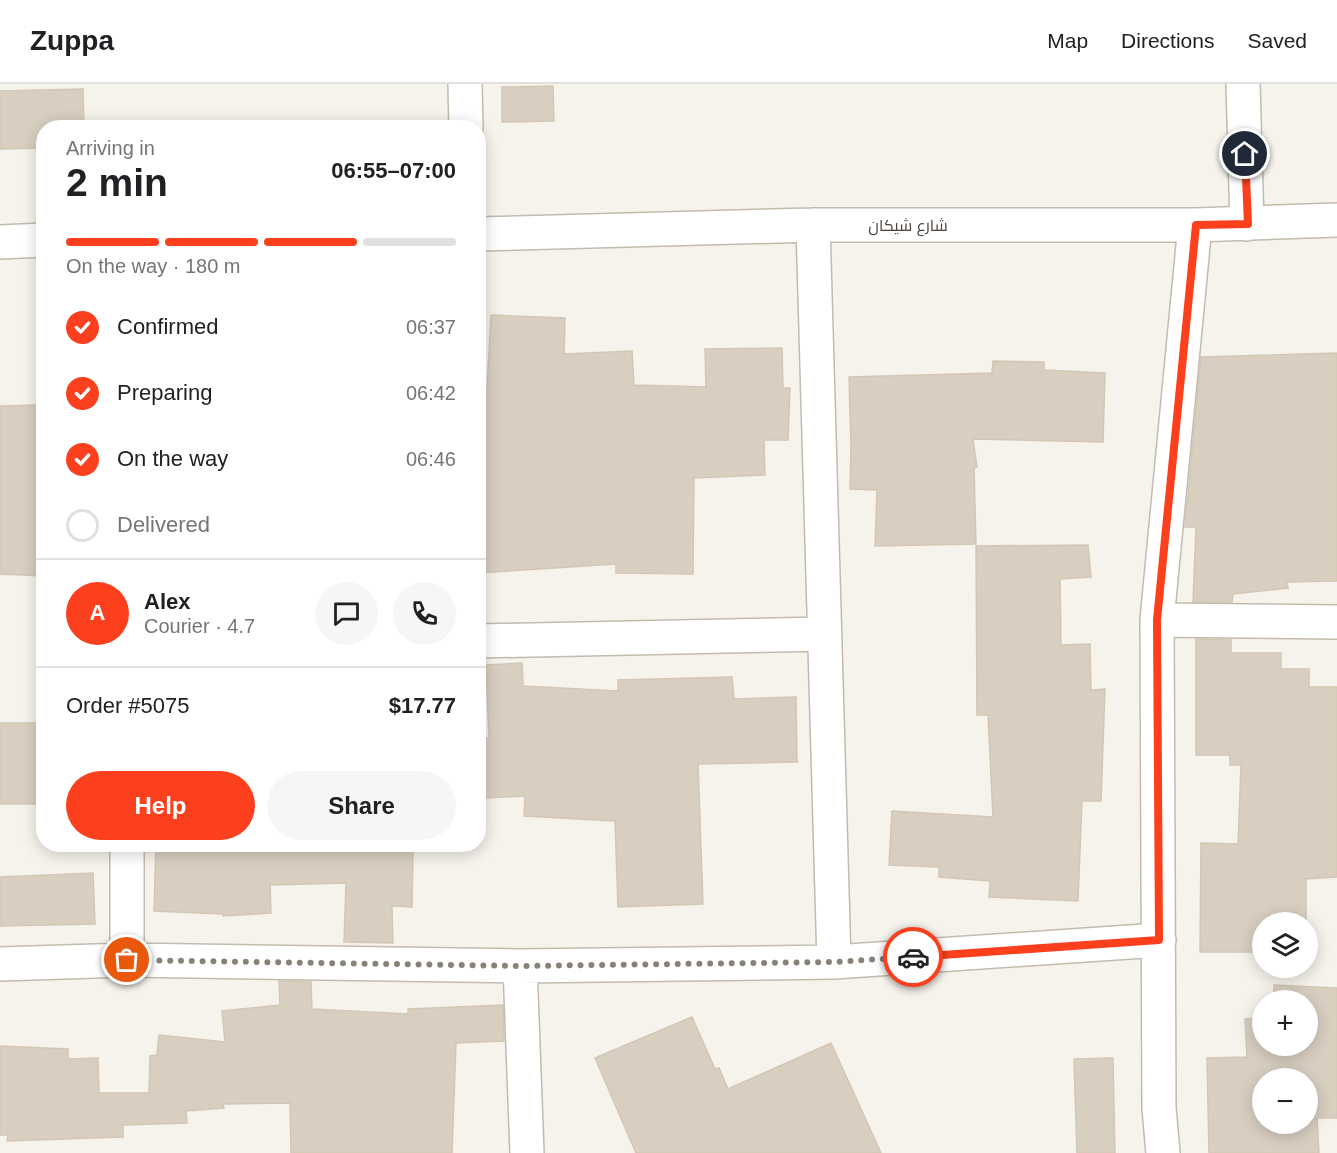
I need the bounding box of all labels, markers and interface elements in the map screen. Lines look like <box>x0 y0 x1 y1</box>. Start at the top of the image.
text: Zuppa <box>30 25 114 56</box>
text: Map <box>1047 29 1088 52</box>
text: Directions <box>1121 29 1214 52</box>
text: Saved <box>1247 29 1307 52</box>
pin <box>1219 128 1270 179</box>
text: Arriving in <box>66 137 155 159</box>
icon: home <box>1228 137 1261 170</box>
text: 06:55–07:00 <box>331 158 456 183</box>
text: 2 min <box>66 161 168 204</box>
street label: شارع شيكان <box>868 217 948 237</box>
text: On the way · 180 m <box>66 255 241 277</box>
icon: check <box>66 311 99 344</box>
text: Confirmed <box>117 314 218 339</box>
text: 06:37 <box>406 316 456 338</box>
icon: check <box>66 377 99 410</box>
text: Preparing <box>117 380 212 405</box>
text: 06:42 <box>406 382 456 404</box>
icon: check <box>66 443 99 476</box>
text: On the way <box>117 446 228 471</box>
text: 06:46 <box>406 448 456 470</box>
text: Delivered <box>117 512 210 537</box>
button: chat <box>315 582 378 645</box>
button: phone <box>393 582 456 645</box>
text: Alex <box>144 589 190 614</box>
text: A <box>90 600 105 625</box>
text: Courier · 4.7 <box>144 615 255 637</box>
text: Order #5075 <box>66 693 190 718</box>
text: $17.77 <box>389 693 456 718</box>
button: Help <box>66 771 255 840</box>
button: Share <box>267 771 456 840</box>
map controls <box>1252 912 1318 1134</box>
button: layers <box>1252 912 1318 978</box>
courier <box>883 927 943 987</box>
pin <box>101 934 152 985</box>
icon: car <box>897 941 930 974</box>
icon: bag <box>110 943 143 976</box>
button: + <box>1252 990 1318 1056</box>
button: − <box>1252 1068 1318 1134</box>

